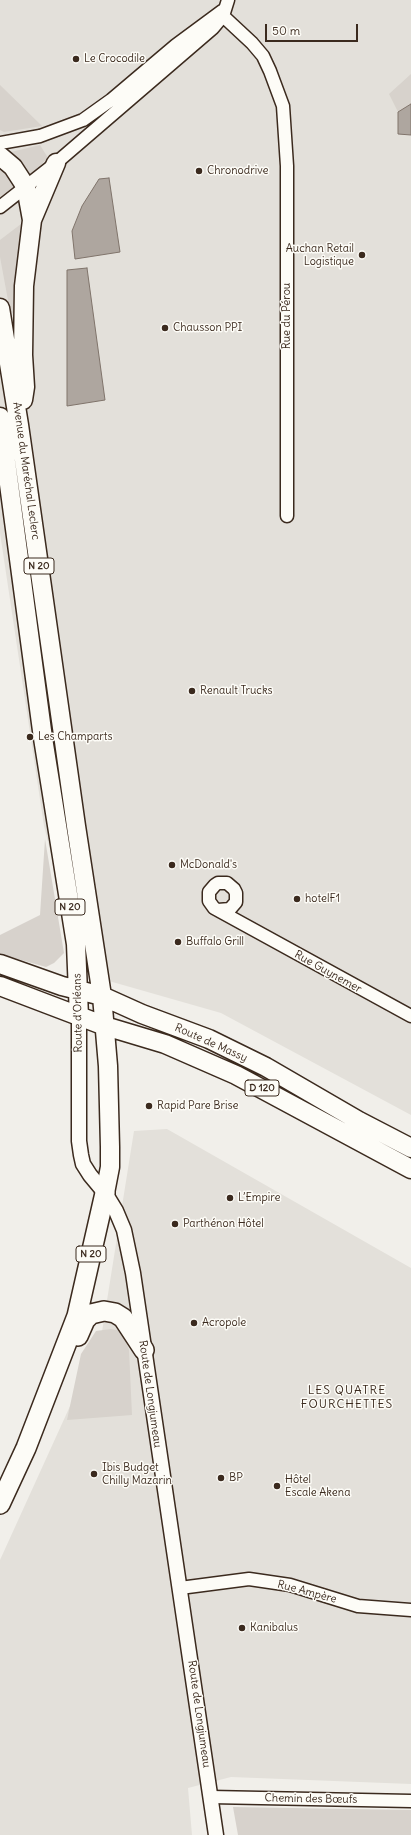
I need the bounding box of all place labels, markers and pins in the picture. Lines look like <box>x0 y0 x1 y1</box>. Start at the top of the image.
place label: Le Crocodile <box>84 52 145 66</box>
marker: Le Crocodile <box>71 54 81 64</box>
place label: Chronodrive <box>207 164 268 178</box>
marker: Chronodrive <box>194 166 204 176</box>
place label: Auchan Retail Logistique <box>286 242 354 268</box>
marker: Auchan Retail Logistique <box>357 250 367 260</box>
place label: Chausson PPI <box>173 321 242 335</box>
marker: Chausson PPI <box>160 323 170 333</box>
place label: Renault Trucks <box>200 684 273 698</box>
marker: Renault Trucks <box>187 686 197 696</box>
place label: Les Champarts <box>38 730 112 744</box>
marker: Les Champarts <box>25 732 35 742</box>
place label: McDonald's <box>180 858 237 872</box>
marker: McDonald's <box>167 860 177 870</box>
place label: hotelF1 <box>305 892 340 906</box>
marker: hotelF1 <box>292 894 302 904</box>
place label: Buffalo Grill <box>186 935 244 949</box>
marker: Buffalo Grill <box>173 937 183 947</box>
place label: Rapid Pare Brise <box>157 1099 238 1113</box>
marker: Rapid Pare Brise <box>144 1101 154 1111</box>
place label: L’Empire <box>238 1191 280 1205</box>
marker: L’Empire <box>225 1193 235 1203</box>
place label: Parthénon Hôtel <box>183 1217 264 1231</box>
marker: Parthénon Hôtel <box>170 1219 180 1229</box>
place label: Acropole <box>202 1316 246 1330</box>
marker: Acropole <box>189 1318 199 1328</box>
place label: Ibis Budget Chilly Mazarin <box>102 1461 172 1487</box>
marker: Ibis Budget Chilly Mazarin <box>89 1469 99 1479</box>
place label: BP <box>229 1471 243 1485</box>
marker: BP <box>216 1473 226 1483</box>
place label: Hôtel Escale Akena <box>285 1473 350 1499</box>
marker: Hôtel Escale Akena <box>272 1481 282 1491</box>
place label: Kanibalus <box>250 1621 298 1635</box>
marker: Kanibalus <box>237 1623 247 1633</box>

